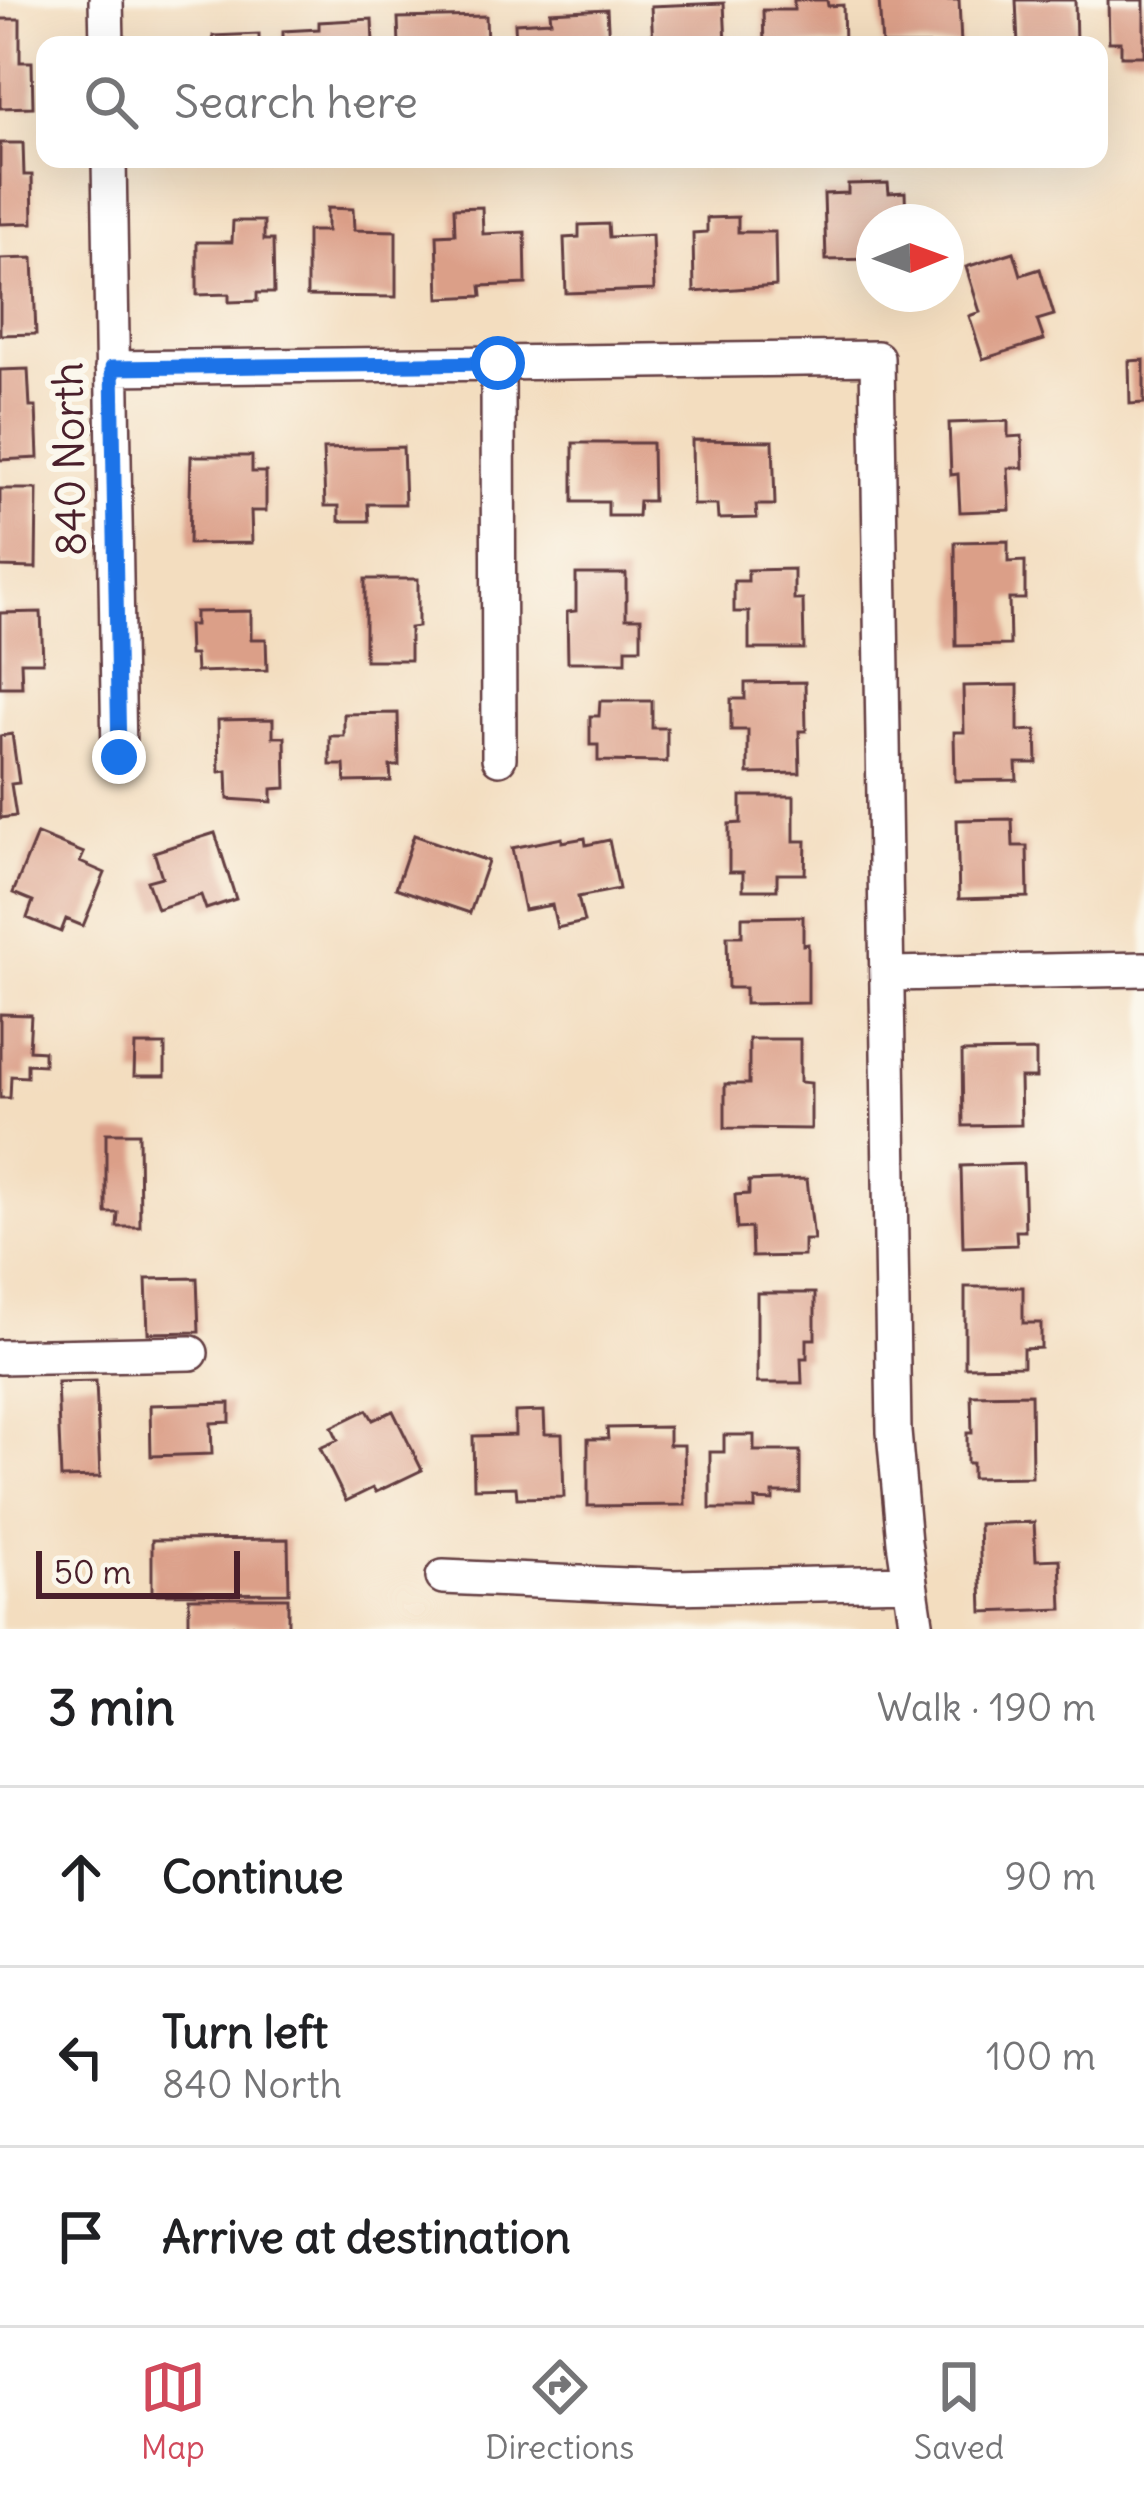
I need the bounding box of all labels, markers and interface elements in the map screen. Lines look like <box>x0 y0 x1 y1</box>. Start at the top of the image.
search box <box>36 36 1108 168</box>
icon: search <box>78 69 144 135</box>
text: Search here <box>174 74 418 130</box>
north arrow <box>856 204 964 312</box>
route start <box>471 336 525 390</box>
street label: 840 North <box>41 362 97 556</box>
route end <box>92 730 146 784</box>
scale bar <box>36 1545 240 1598</box>
text: 50 m <box>54 1551 131 1593</box>
text: 3 min <box>48 1675 175 1739</box>
text: Walk · 190 m <box>877 1683 1096 1732</box>
icon: ahead <box>48 1844 114 1910</box>
text: Continue <box>162 1849 344 1905</box>
text: 90 m <box>1004 1852 1096 1901</box>
text: Turn left <box>162 2004 328 2060</box>
icon: left <box>48 2024 114 2090</box>
text: 100 m <box>986 2032 1096 2081</box>
text: 840 North <box>162 2060 342 2109</box>
icon: arrive <box>48 2204 114 2270</box>
text: Arrive at destination <box>162 2209 571 2265</box>
tab: Map <box>140 2354 206 2468</box>
tab: Directions <box>485 2354 634 2468</box>
tab: Saved <box>914 2354 1004 2468</box>

